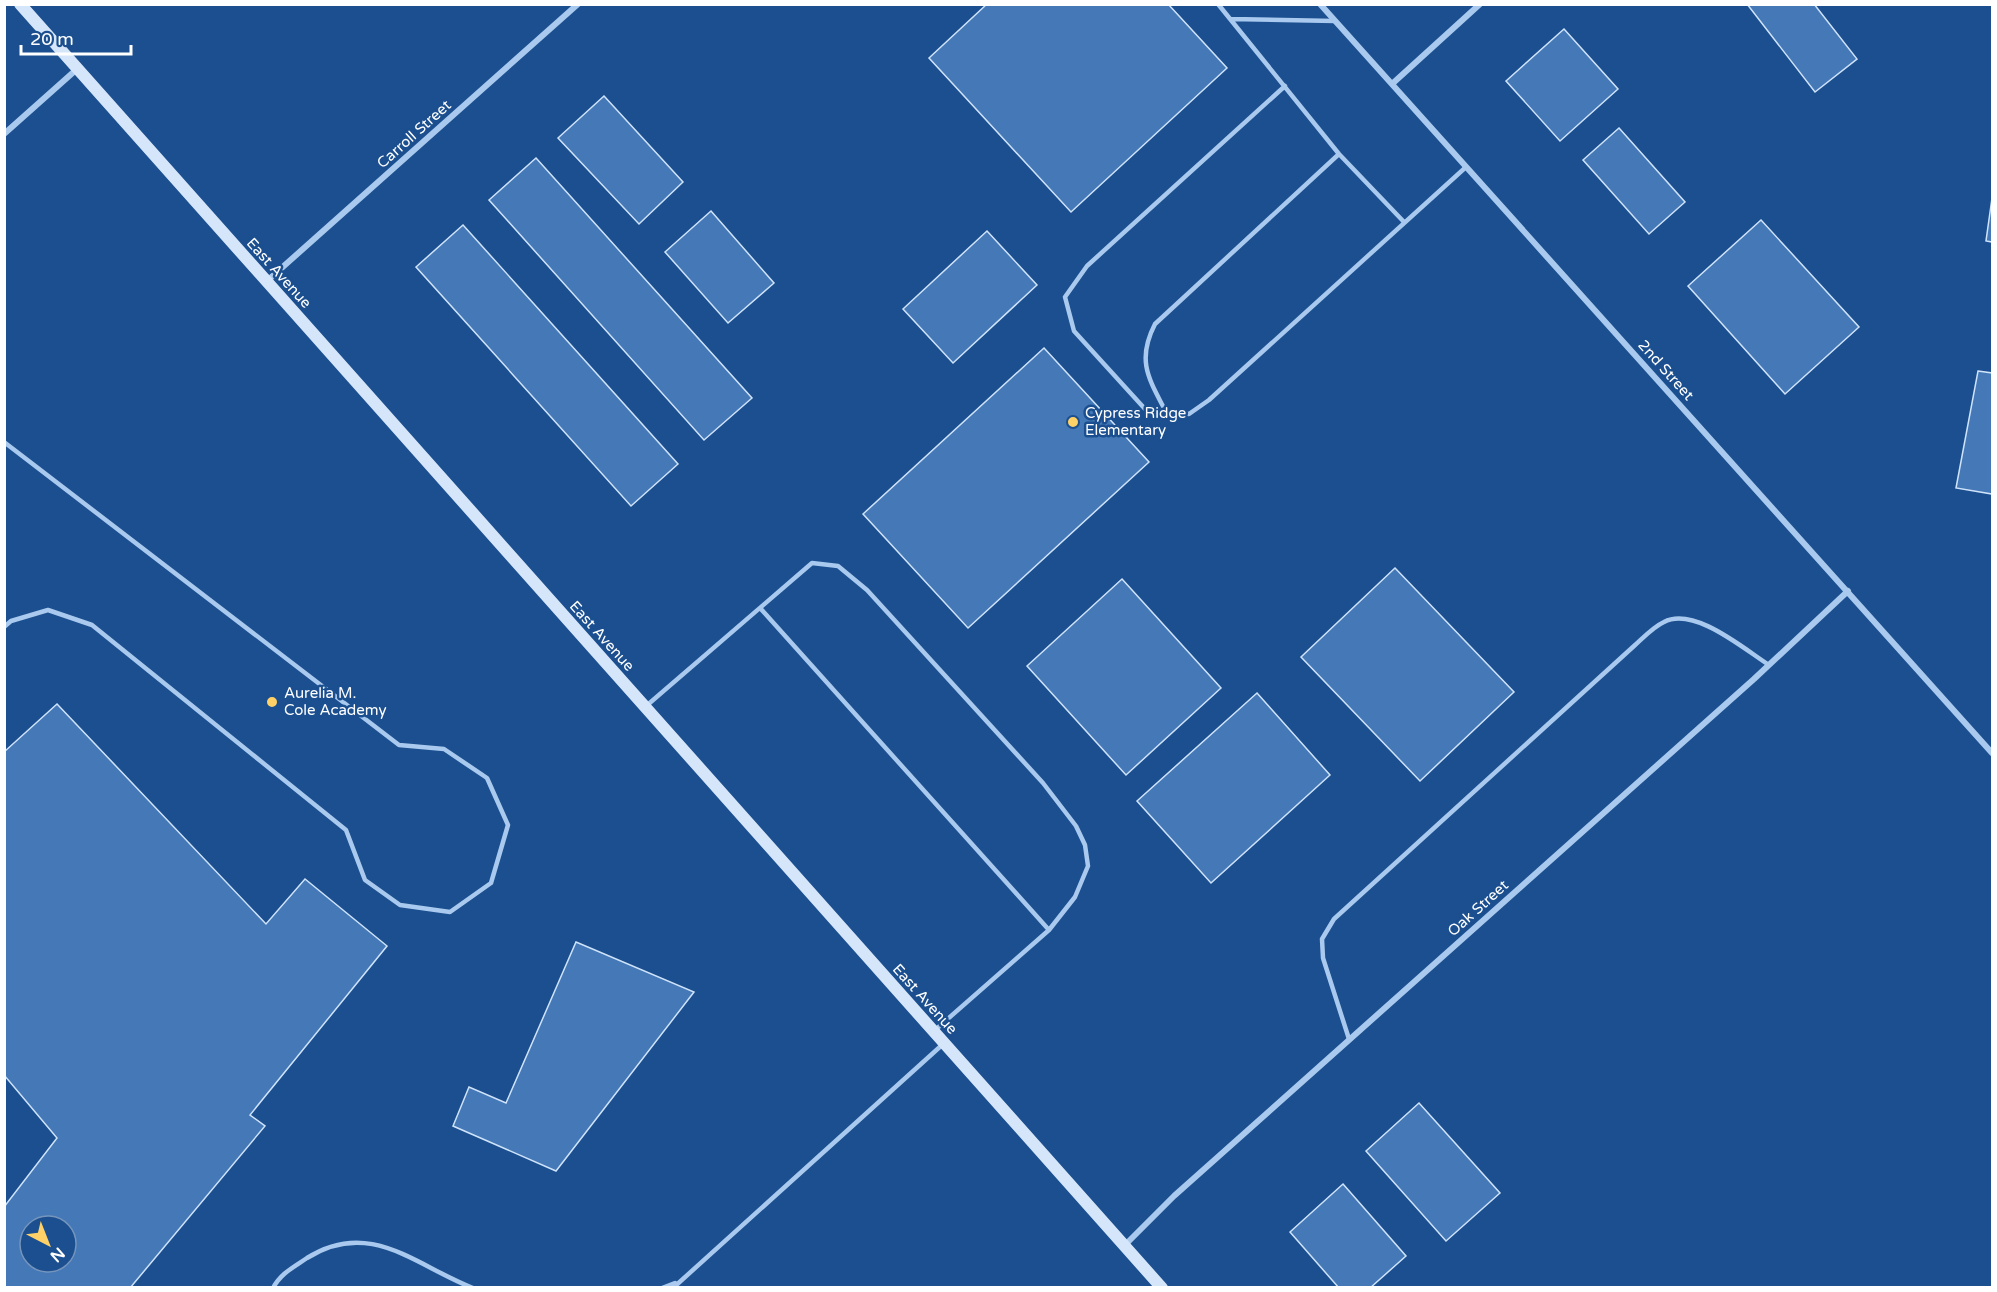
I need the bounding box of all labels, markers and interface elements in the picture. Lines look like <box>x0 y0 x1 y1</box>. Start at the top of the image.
scale bar <box>21 18 130 56</box>
text: 20 m <box>30 28 74 50</box>
street label: Carroll Street <box>373 96 455 172</box>
street label: East Avenue <box>243 234 315 312</box>
street label: 2nd Street <box>1634 336 1698 404</box>
place label: Cypress Ridge Elementary <box>1085 404 1186 439</box>
marker: Cypress Ridge Elementary <box>1066 415 1080 429</box>
street label: East Avenue <box>566 597 638 675</box>
place label: Aurelia M. Cole Academy <box>284 684 387 719</box>
marker: Aurelia M. Cole Academy <box>265 695 279 709</box>
street label: Oak Street <box>1444 876 1512 940</box>
street label: East Avenue <box>889 960 961 1038</box>
north arrow <box>18 1214 78 1274</box>
text: N <box>46 1243 69 1266</box>

